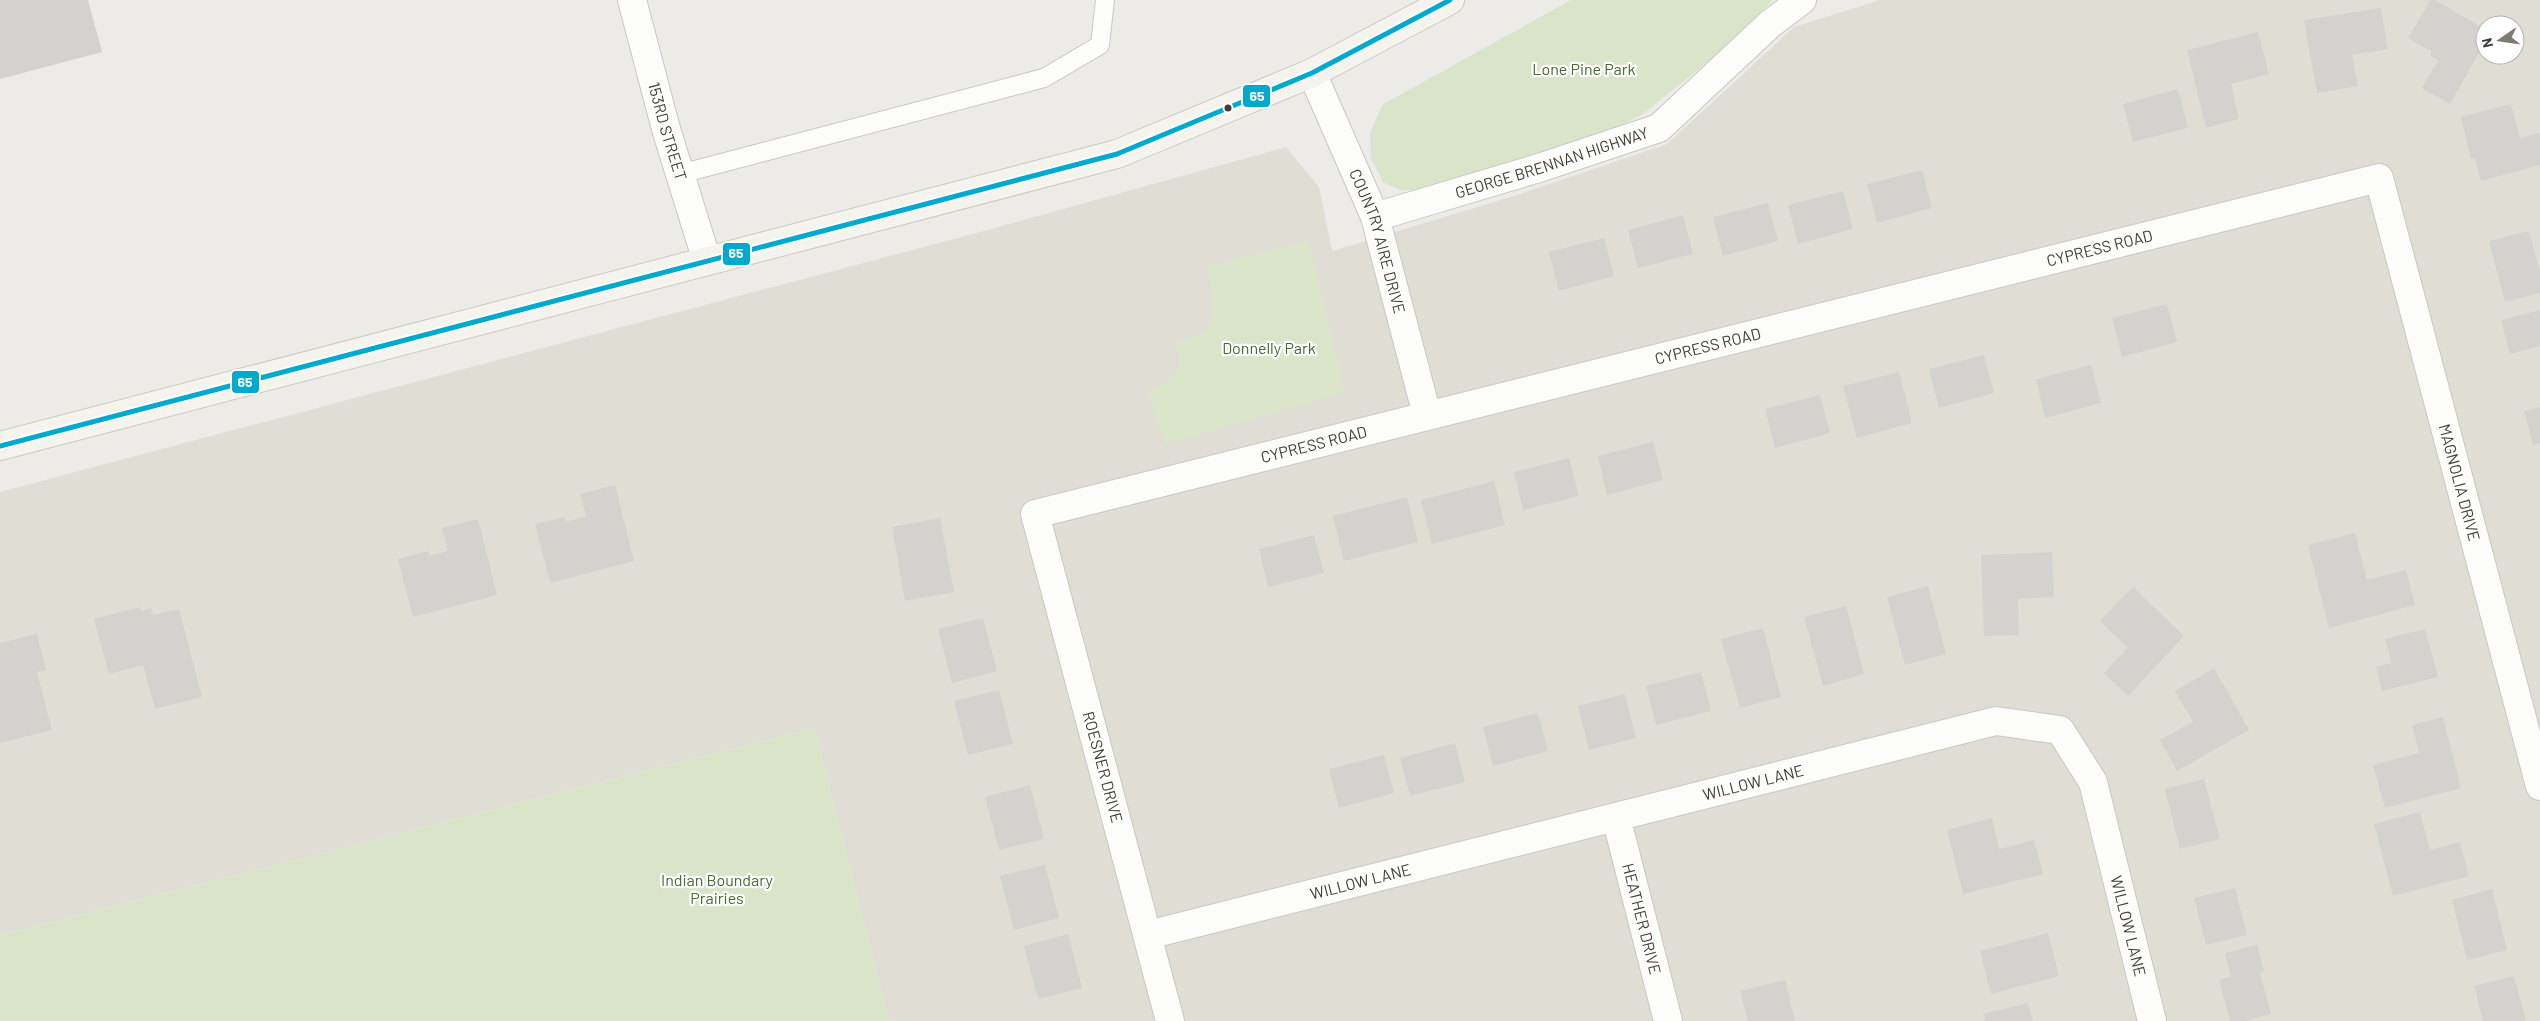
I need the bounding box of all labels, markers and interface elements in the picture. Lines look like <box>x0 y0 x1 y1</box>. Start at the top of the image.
north arrow <box>2475 15 2525 65</box>
text: N <box>2478 37 2496 49</box>
park label: Lone Pine Park <box>1532 59 1636 78</box>
street label: 153RD STREET <box>645 80 691 183</box>
line badge: 65 <box>1242 84 1271 108</box>
text: 65 <box>1249 87 1265 104</box>
unlabelled marker <box>1223 103 1233 113</box>
street label: GEORGE BRENNAN HIGHWAY <box>1453 122 1651 202</box>
street label: COUNTRY AIRE DRIVE <box>1346 166 1410 315</box>
street label: CYPRESS ROAD <box>2044 225 2154 270</box>
line badge: 65 <box>722 242 751 266</box>
text: 65 <box>728 244 744 261</box>
street label: CYPRESS ROAD <box>1653 323 1763 368</box>
park label: Donnelly Park <box>1222 338 1316 357</box>
line badge: 65 <box>231 370 260 394</box>
text: 65 <box>237 373 253 390</box>
street label: CYPRESS ROAD <box>1259 421 1369 466</box>
street label: MAGNOLIA DRIVE <box>2436 422 2485 543</box>
street label: ROESNER DRIVE <box>1079 709 1128 825</box>
street label: WILLOW LANE <box>1701 760 1805 804</box>
street label: WILLOW LANE <box>1308 859 1413 903</box>
street label: HEATHER DRIVE <box>1619 861 1666 976</box>
park label: Indian Boundary Prairies <box>661 870 774 907</box>
street label: WILLOW LANE <box>2107 873 2151 978</box>

